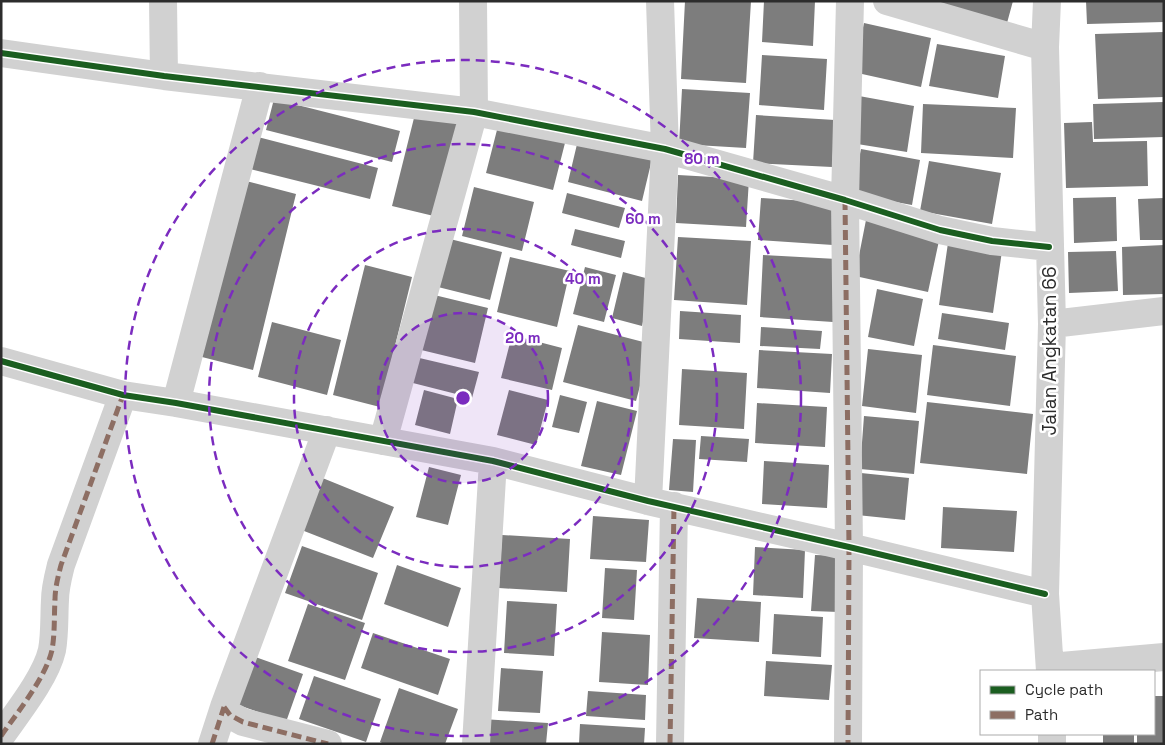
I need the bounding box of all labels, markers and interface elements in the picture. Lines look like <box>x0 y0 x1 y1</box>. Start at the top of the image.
text: 80 m <box>684 149 720 168</box>
text: 60 m <box>625 209 661 228</box>
street label: Jalan Angkatan 66 <box>1037 266 1062 436</box>
text: 40 m <box>565 269 601 288</box>
text: 20 m <box>505 328 541 347</box>
centre of rings <box>454 389 472 407</box>
legend <box>980 670 1155 735</box>
text: Cycle path <box>1025 680 1103 699</box>
text: Path <box>1025 705 1058 724</box>

